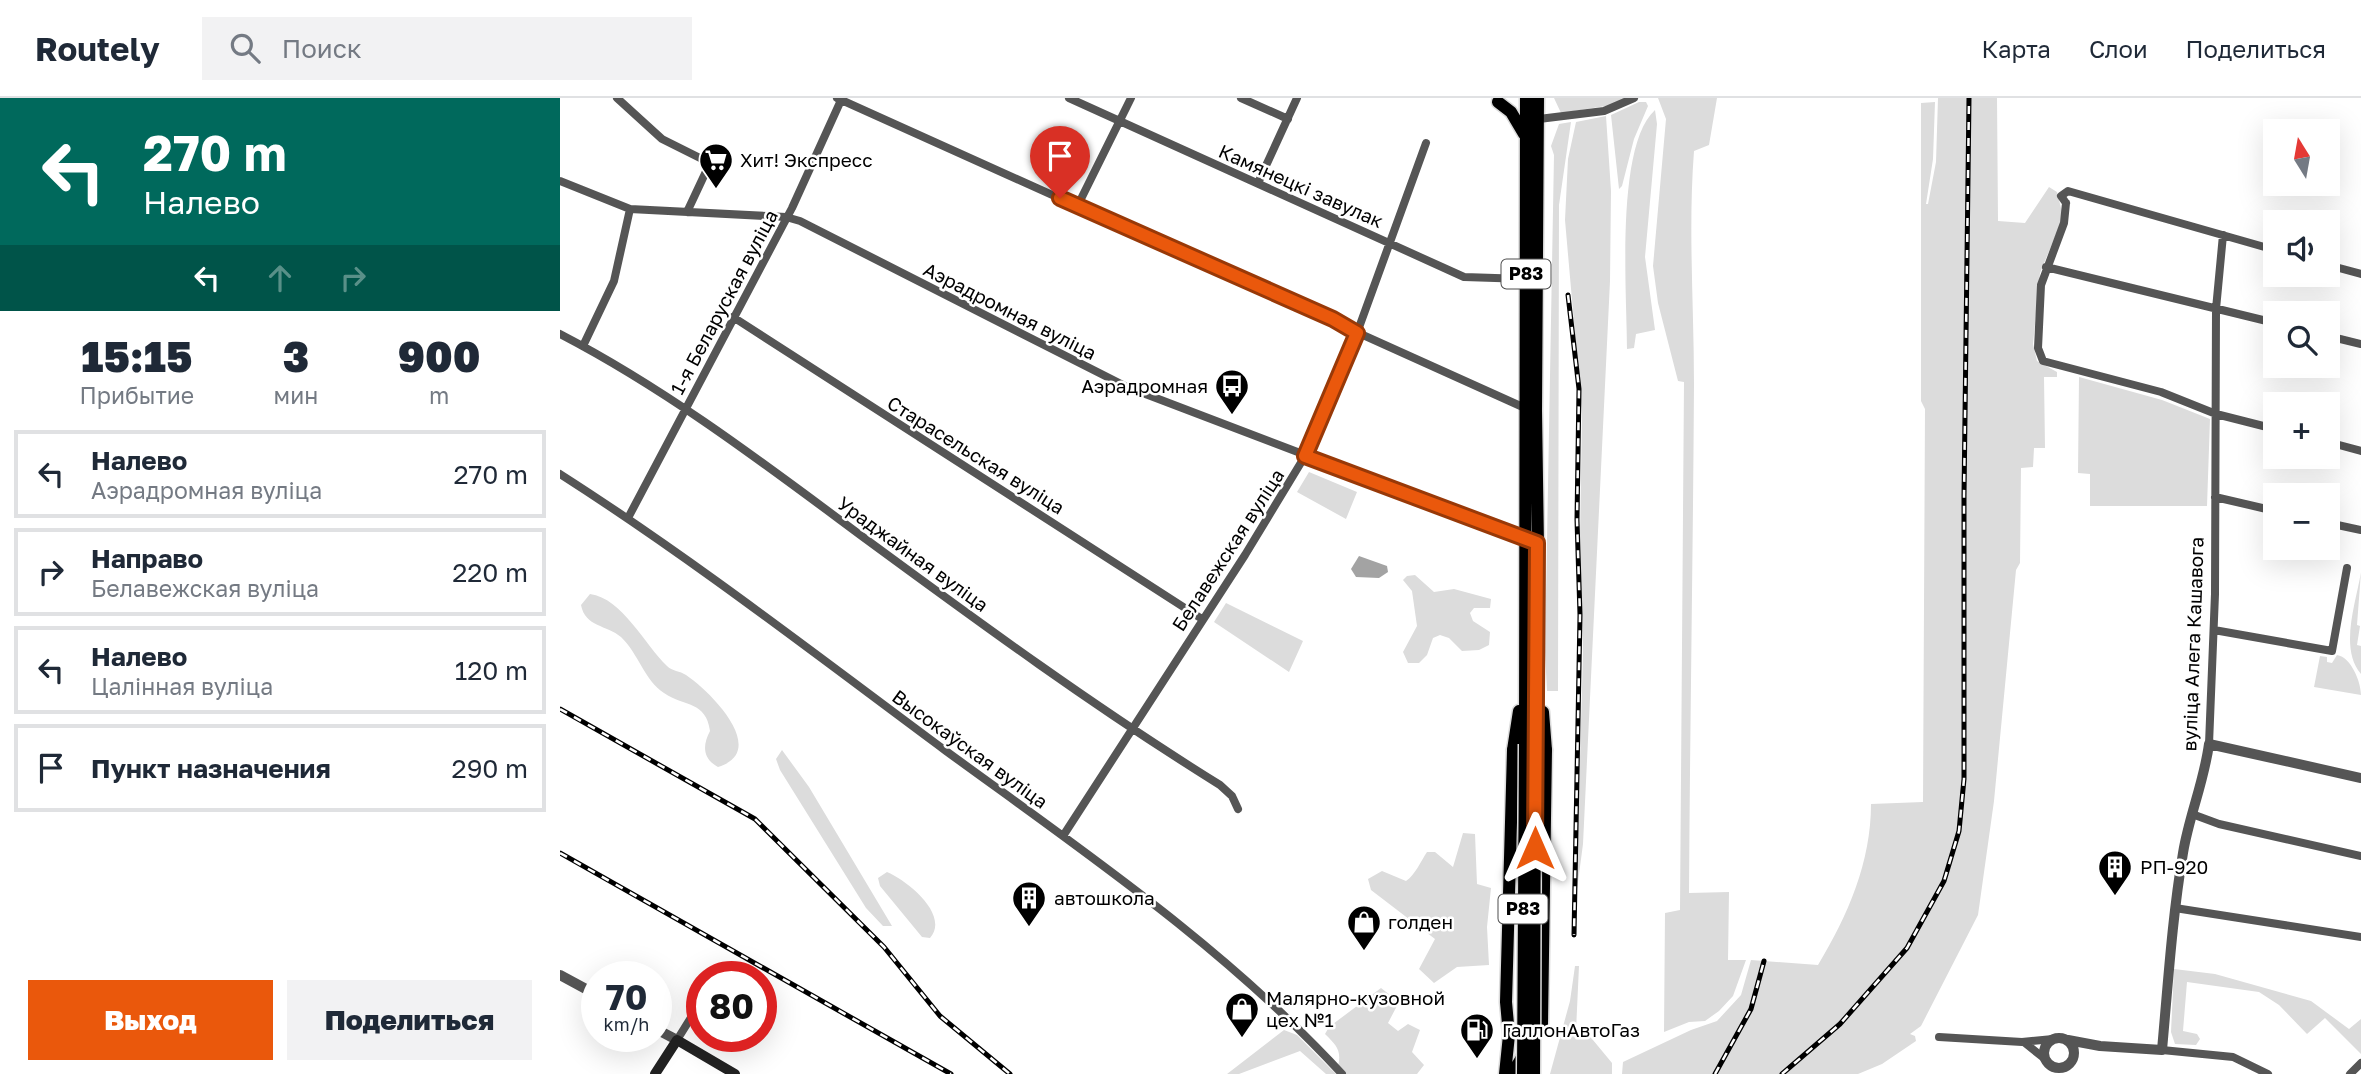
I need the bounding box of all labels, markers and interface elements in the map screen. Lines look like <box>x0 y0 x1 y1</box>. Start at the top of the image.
search box <box>202 17 692 80</box>
text: Routely <box>35 29 160 68</box>
icon: search <box>226 29 264 67</box>
text: Поиск <box>282 33 362 64</box>
text: Карта <box>1981 34 2051 63</box>
text: Слои <box>2089 34 2148 63</box>
text: Поделиться <box>2186 34 2326 63</box>
north arrow <box>2263 119 2340 196</box>
map controls <box>2263 119 2340 560</box>
text: 270 m <box>143 123 287 182</box>
icon: left <box>28 126 119 217</box>
pin <box>1030 126 1090 198</box>
icon: arrive <box>1041 137 1079 175</box>
street label: Камянецкі завулак <box>1215 139 1387 232</box>
supermarket icon: Хит! Экспресс <box>697 141 735 190</box>
place label: Хит! Экспресс <box>740 148 873 171</box>
text: Налево <box>143 183 260 221</box>
street label: 1-я Беларуская вуліца <box>665 205 782 398</box>
button: sound <box>2263 210 2340 287</box>
street label: Аэрадромная вуліца <box>920 257 1101 364</box>
icon: left <box>188 259 226 297</box>
icon: ahead <box>261 259 299 297</box>
icon: right <box>334 259 372 297</box>
road number: Р83 <box>1502 260 1550 288</box>
button: search <box>2263 301 2340 378</box>
text: 15:15 <box>81 331 192 381</box>
text: 3 <box>283 331 309 381</box>
text: 900 <box>398 331 480 381</box>
bus stop icon: Аэрадромная <box>1213 367 1251 416</box>
place label: Аэрадромная <box>1081 374 1208 397</box>
text: Прибытие <box>80 381 194 409</box>
text: мин <box>274 381 318 409</box>
text: m <box>429 381 449 409</box>
street label: Старасельская вуліца <box>883 391 1069 518</box>
button: + <box>2263 392 2340 469</box>
text: Налево <box>91 445 187 476</box>
icon: left <box>32 455 70 493</box>
text: 270 m <box>454 459 528 490</box>
street label: Белавежская вуліца <box>1167 464 1289 635</box>
text: Аэрадромная вуліца <box>91 476 322 504</box>
button: − <box>2263 483 2340 560</box>
street label: Ураджайная вуліца <box>833 491 993 616</box>
street label: вуліца Алега Кашавога <box>2177 536 2208 752</box>
text: Направо <box>91 543 203 574</box>
icon: right <box>32 553 70 591</box>
text: 220 m <box>452 557 528 588</box>
text: Белавежская вуліца <box>91 574 319 602</box>
text: Налево <box>91 641 187 672</box>
icon: left <box>32 651 70 689</box>
text: 120 m <box>455 655 528 686</box>
text: Цалінная вуліца <box>91 672 273 700</box>
street label: Высокаўская вуліца <box>888 684 1053 813</box>
icon: arrive <box>32 749 70 787</box>
text: Пункт назначения <box>91 753 331 784</box>
text: 290 m <box>452 753 528 784</box>
position arrow <box>1498 811 1572 885</box>
building icon: РП-920 <box>2096 848 2134 897</box>
place label: РП-920 <box>2140 855 2208 878</box>
building icon: автошкола <box>1010 879 1048 928</box>
place label: автошкола <box>1054 886 1155 909</box>
road number: Р83 <box>1499 894 1548 924</box>
shop icon: голден <box>1345 903 1383 952</box>
place label: голден <box>1388 910 1453 933</box>
speed limit sign: 80 <box>686 961 777 1052</box>
text: 70 <box>606 976 647 1018</box>
button: Выход <box>28 980 273 1060</box>
button: Поделиться <box>287 980 532 1060</box>
place label: Малярно-кузовной цех №1 <box>1266 986 1445 1031</box>
shop icon: Малярно-кузовной цех №1 <box>1223 990 1261 1039</box>
fuel station icon: ГаллонАвтоГаз <box>1458 1011 1496 1060</box>
text: km/h <box>604 1013 649 1035</box>
place label: ГаллонАвтоГаз <box>1502 1018 1640 1041</box>

